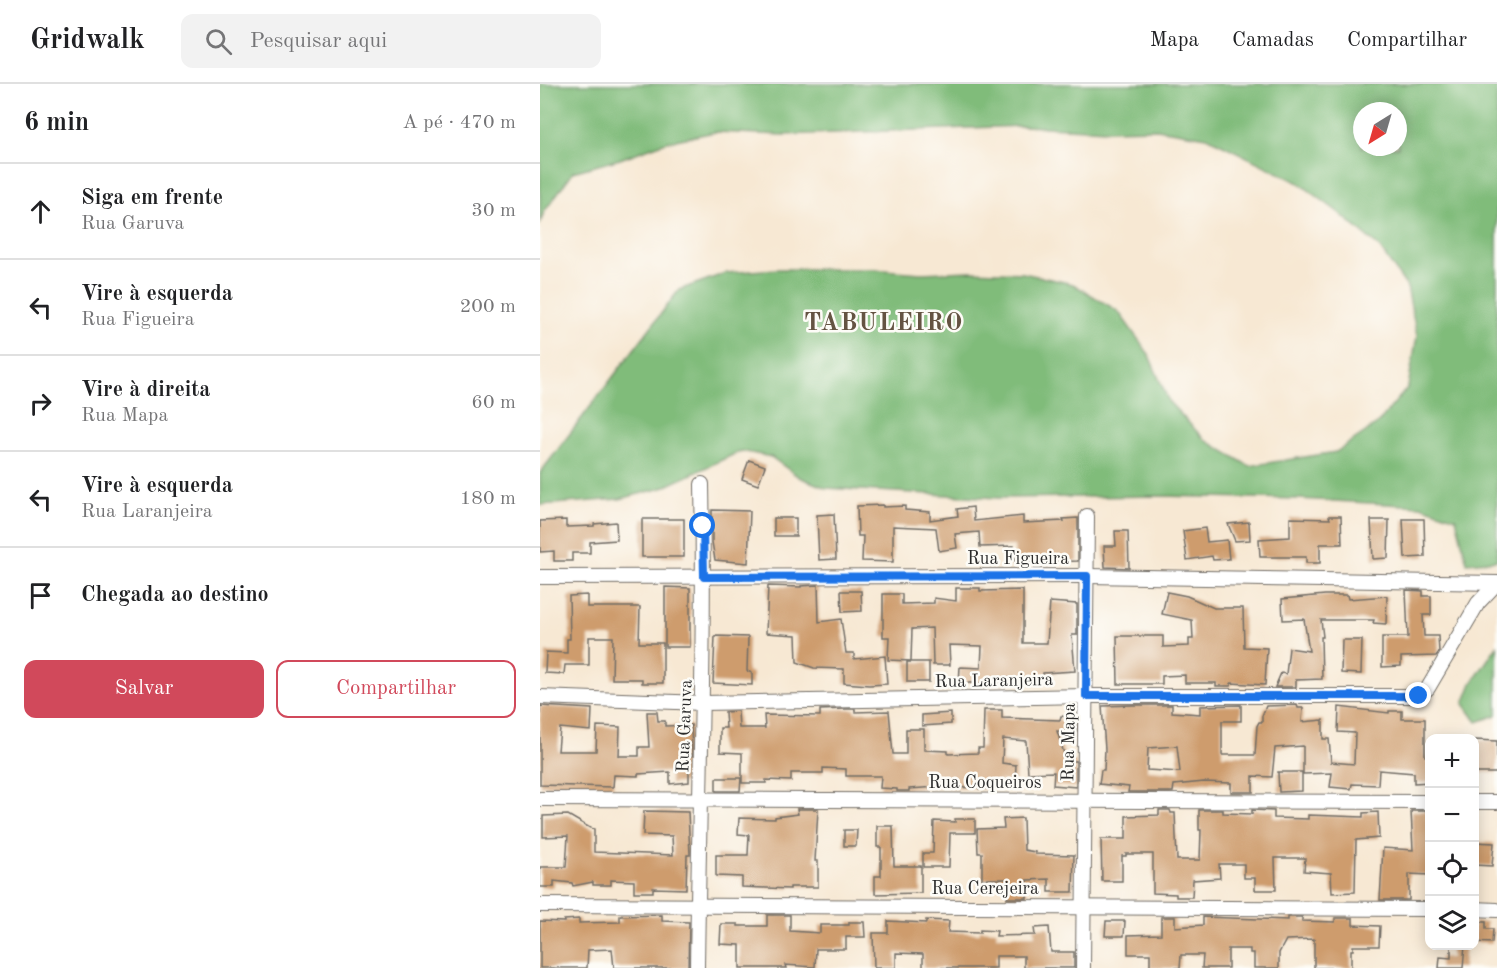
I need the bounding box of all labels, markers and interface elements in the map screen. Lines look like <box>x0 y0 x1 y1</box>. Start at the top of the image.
search box <box>181 14 601 68</box>
icon: search <box>202 25 235 58</box>
text: Gridwalk <box>30 27 145 55</box>
text: Pesquisar aqui <box>250 30 387 52</box>
text: Mapa <box>1150 30 1199 51</box>
text: Camadas <box>1232 30 1314 51</box>
text: Compartilhar <box>1347 30 1467 51</box>
north arrow <box>1353 102 1407 156</box>
text: 6 min <box>24 110 89 136</box>
text: A pé · 470 m <box>402 113 516 133</box>
text: Siga em frente <box>81 187 223 209</box>
icon: ahead <box>24 195 57 228</box>
text: 30 m <box>471 201 516 221</box>
text: Rua Garuva <box>81 214 184 234</box>
text: Vire à esquerda <box>81 283 233 305</box>
icon: left <box>24 291 57 324</box>
text: 200 m <box>460 297 516 317</box>
text: Rua Figueira <box>81 310 195 330</box>
district label: TABULEIRO <box>804 312 964 336</box>
text: Vire à direita <box>81 379 211 401</box>
icon: right <box>24 387 57 420</box>
text: 60 m <box>471 393 516 413</box>
text: Rua Mapa <box>81 406 168 426</box>
text: Vire à esquerda <box>81 475 233 497</box>
icon: left <box>24 483 57 516</box>
text: 180 m <box>460 489 516 509</box>
text: Rua Laranjeira <box>81 502 213 522</box>
route start <box>689 512 715 538</box>
street label: Rua Figueira <box>967 550 1069 568</box>
icon: arrive <box>24 579 57 612</box>
text: Chegada ao destino <box>81 584 269 606</box>
button: Salvar <box>24 660 264 718</box>
button: Compartilhar <box>276 660 516 718</box>
street label: Rua Laranjeira <box>935 671 1054 691</box>
street label: Rua Garuva <box>674 679 696 773</box>
route end <box>1405 682 1431 708</box>
street label: Rua Mapa <box>1059 702 1079 781</box>
map controls <box>1425 734 1479 950</box>
button: + <box>1425 734 1479 788</box>
street label: Rua Coqueiros <box>928 774 1042 792</box>
button: − <box>1425 788 1479 842</box>
button: locate <box>1425 842 1479 896</box>
street label: Rua Cerejeira <box>931 880 1039 898</box>
button: layers <box>1425 896 1479 950</box>

